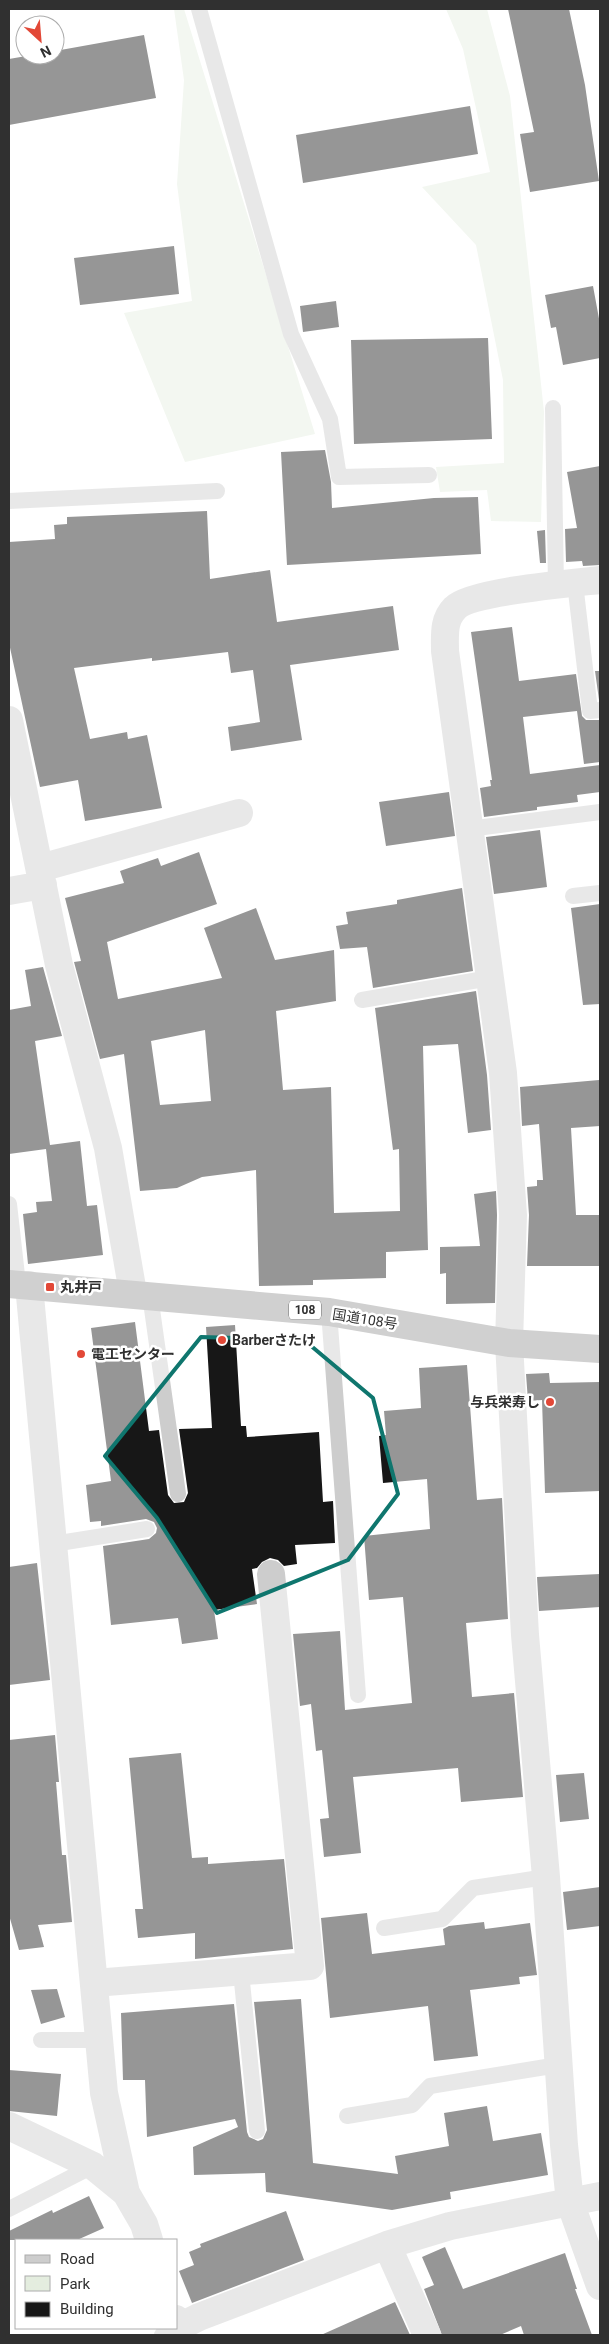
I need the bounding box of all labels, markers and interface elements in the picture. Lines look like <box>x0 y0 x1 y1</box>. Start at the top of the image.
north arrow <box>15 15 65 65</box>
text: N <box>38 42 54 61</box>
place label: 丸井戸 <box>60 1279 102 1295</box>
marker: 丸井戸 <box>44 1281 56 1293</box>
road number: 108 <box>289 1300 321 1320</box>
street label: 国道108号 <box>331 1306 399 1332</box>
place label: Barberさたけ <box>232 1332 316 1348</box>
marker: Barberさたけ <box>216 1334 228 1346</box>
place label: 電工センター <box>91 1346 175 1362</box>
marker: 電工センター <box>75 1348 87 1360</box>
place label: 与兵栄寿し <box>470 1394 540 1410</box>
marker: 与兵栄寿し <box>544 1396 556 1408</box>
legend <box>15 2239 178 2329</box>
text: Road <box>60 2250 94 2268</box>
text: Park <box>60 2275 91 2293</box>
text: Building <box>60 2300 114 2318</box>

